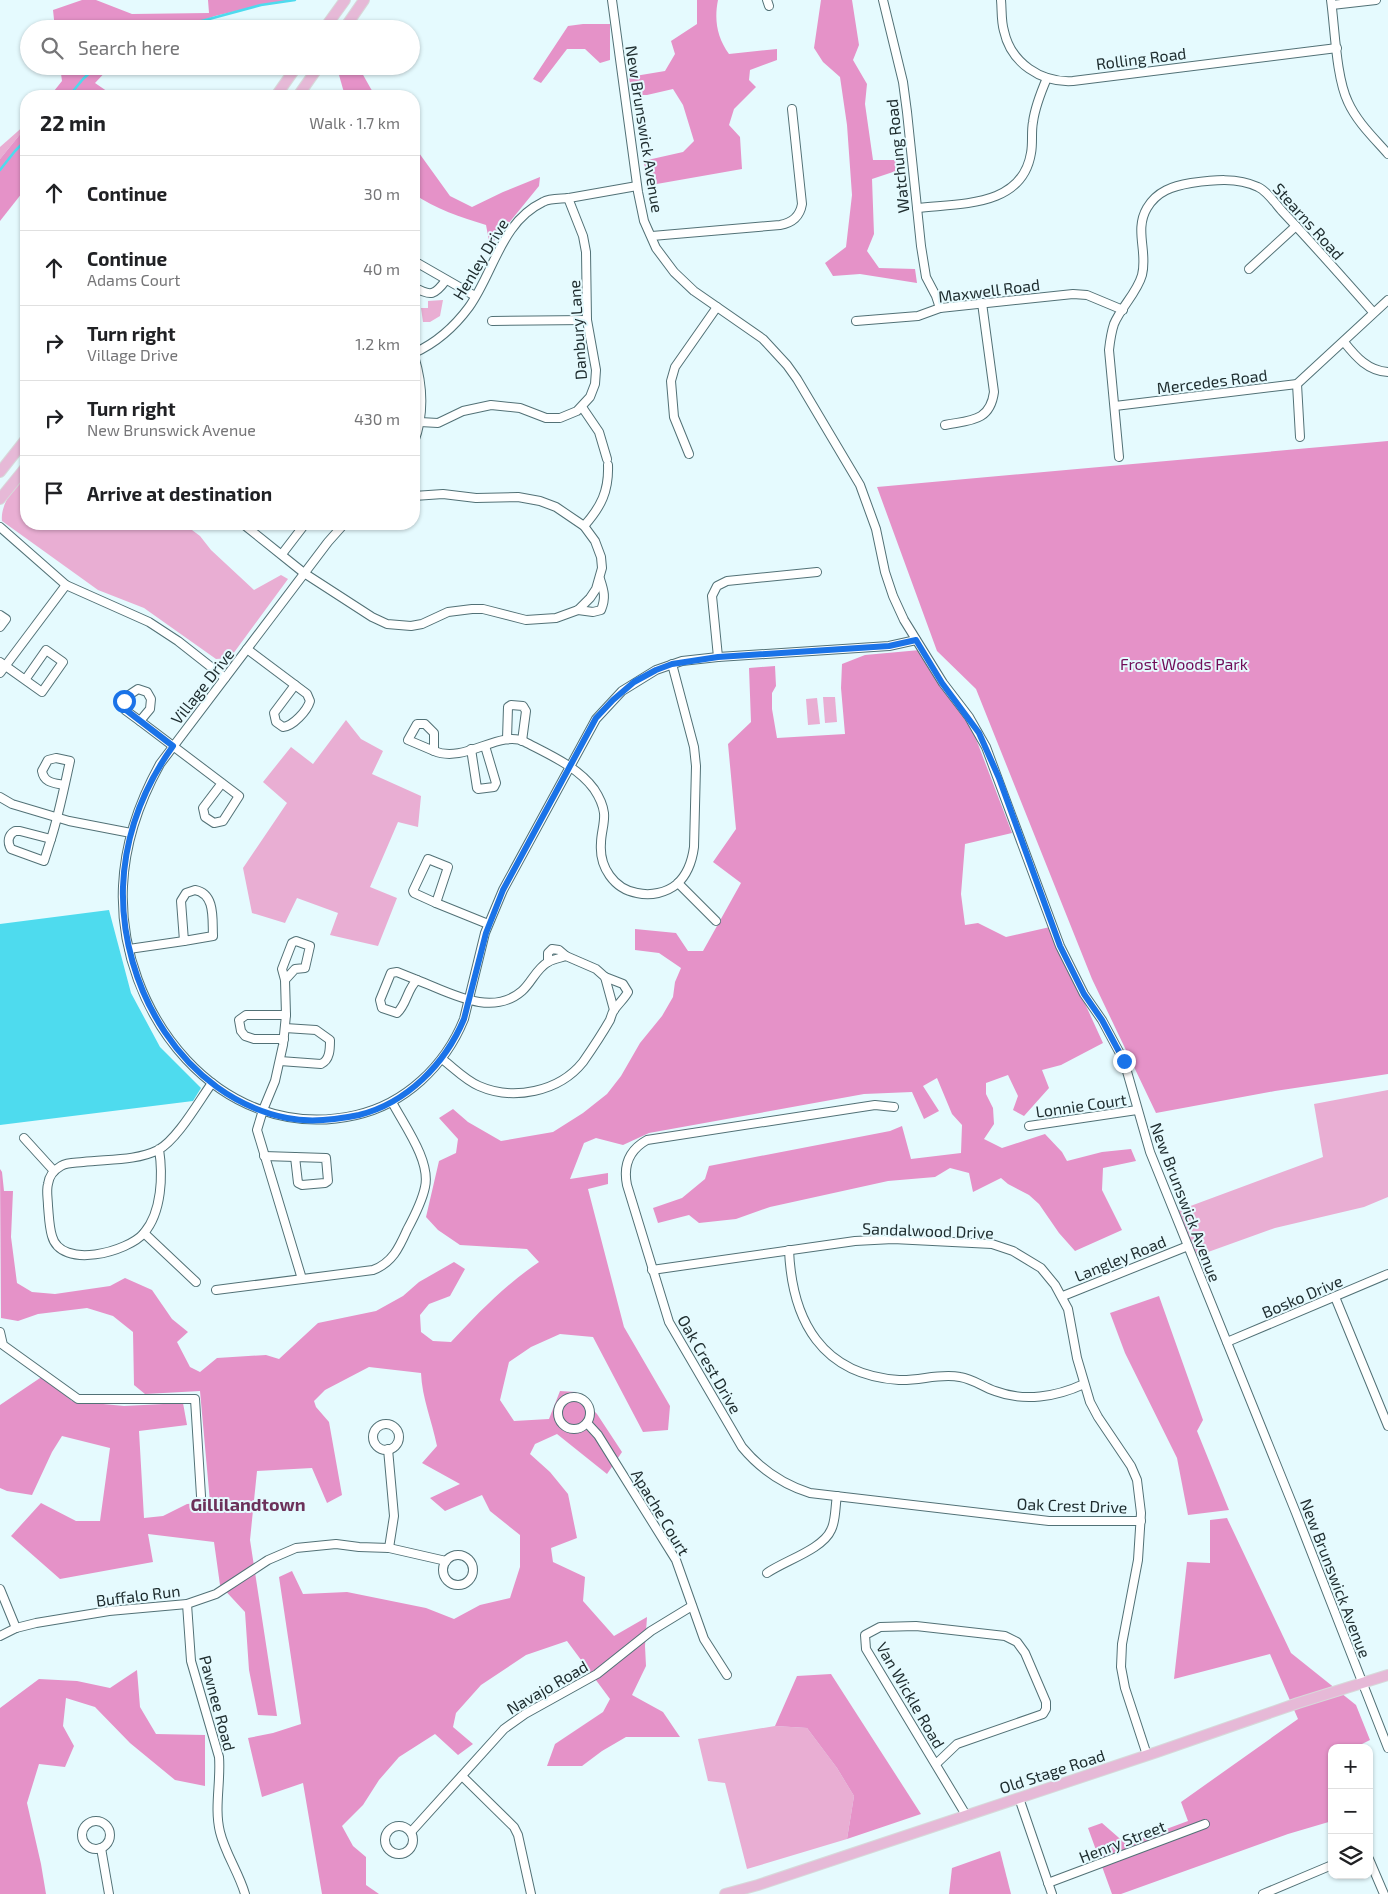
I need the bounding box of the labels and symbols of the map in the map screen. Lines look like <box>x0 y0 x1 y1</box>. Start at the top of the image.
street label: Rolling Road <box>1095 43 1187 73</box>
street label: New Brunswick Avenue <box>622 44 668 214</box>
street label: Watchung Road <box>882 98 912 214</box>
street label: Stearns Road <box>1270 179 1348 263</box>
street label: Henley Drive <box>448 215 512 303</box>
street label: Maxwell Road <box>937 274 1041 306</box>
street label: Danbury Lane <box>564 279 590 381</box>
street label: Mercedes Road <box>1156 365 1268 397</box>
street label: Village Drive <box>166 644 238 728</box>
park label: Frost Woods Park <box>1120 654 1248 673</box>
route start <box>113 690 136 713</box>
route end <box>1113 1050 1136 1073</box>
street label: Lonnie Court <box>1034 1089 1128 1121</box>
street label: New Brunswick Avenue <box>1147 1120 1225 1284</box>
street label: Sandalwood Drive <box>862 1218 994 1242</box>
street label: Langley Road <box>1071 1231 1169 1285</box>
street label: Bosko Drive <box>1259 1271 1345 1321</box>
street label: Oak Crest Drive <box>674 1311 746 1417</box>
street label: Apache Court <box>628 1465 694 1559</box>
district label: Gillilandtown <box>190 1493 306 1515</box>
street label: Oak Crest Drive <box>1016 1494 1128 1516</box>
street label: New Brunswick Avenue <box>1297 1496 1375 1660</box>
street label: Buffalo Run <box>95 1580 181 1610</box>
street label: Van Wickle Road <box>873 1638 949 1752</box>
street label: Pawnee Road <box>196 1653 240 1753</box>
street label: Navajo Road <box>503 1656 592 1719</box>
street label: Old Stage Road <box>997 1745 1107 1797</box>
street label: Henry Street <box>1076 1816 1168 1866</box>

